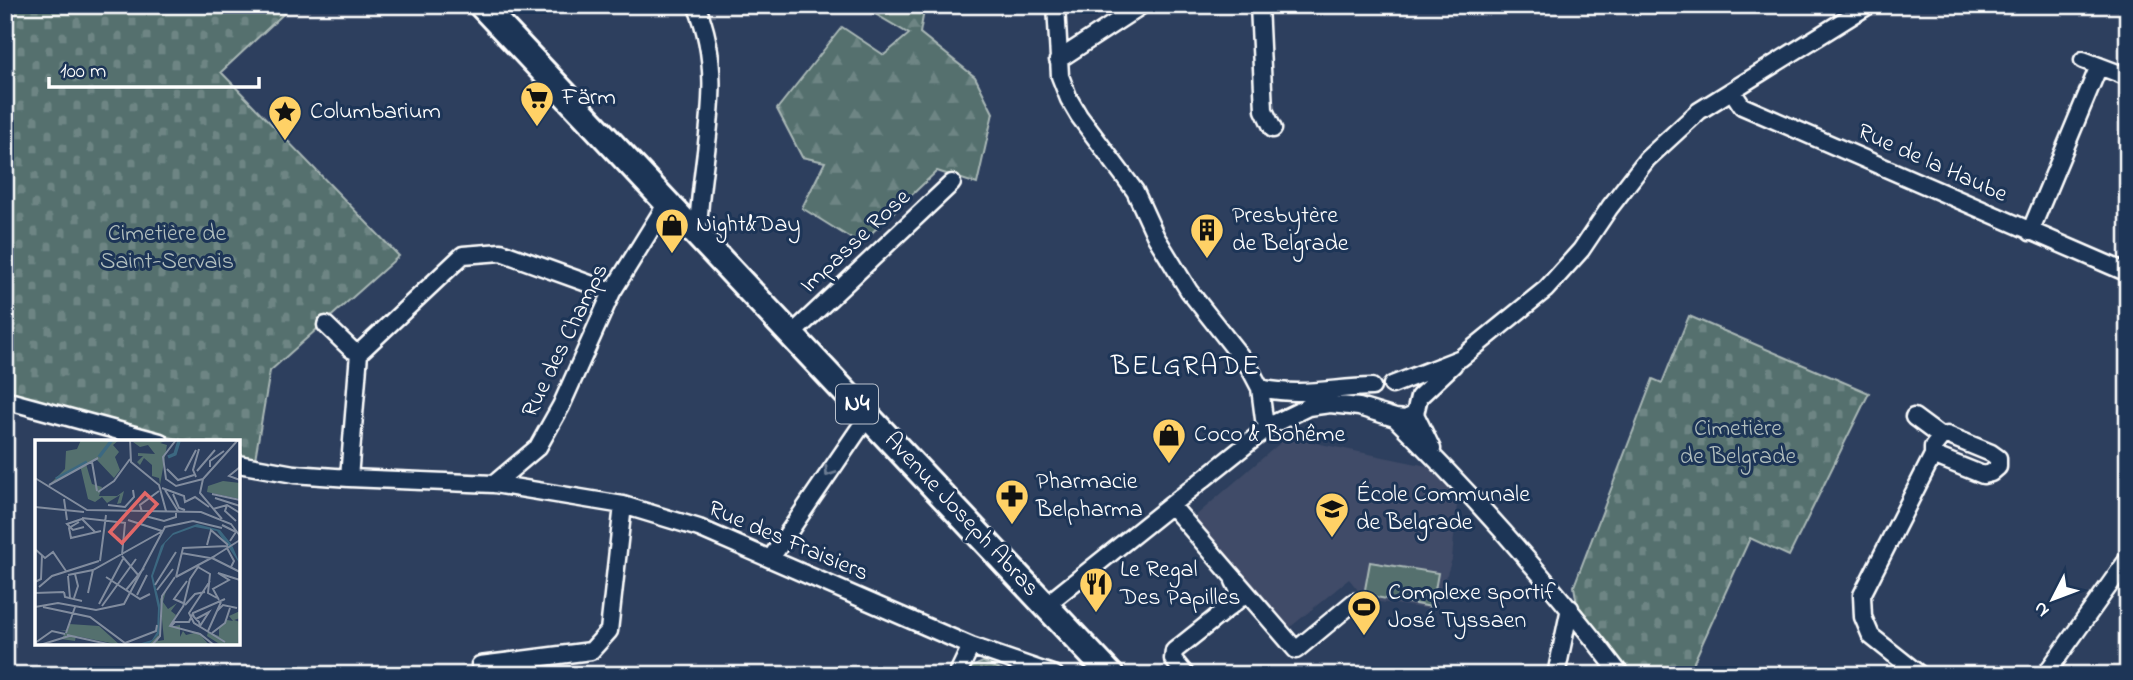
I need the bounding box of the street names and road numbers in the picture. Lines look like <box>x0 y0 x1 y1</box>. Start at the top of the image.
street label: Rue de la Haube <box>1851 115 2013 213</box>
street label: Impasse Rose <box>793 181 919 303</box>
street label: Rue des Champs <box>514 258 618 424</box>
road number: N4 <box>836 384 878 424</box>
street label: Avenue Joseph Abras <box>875 425 1047 605</box>
street label: Rue des Fraisiers <box>702 492 874 592</box>

